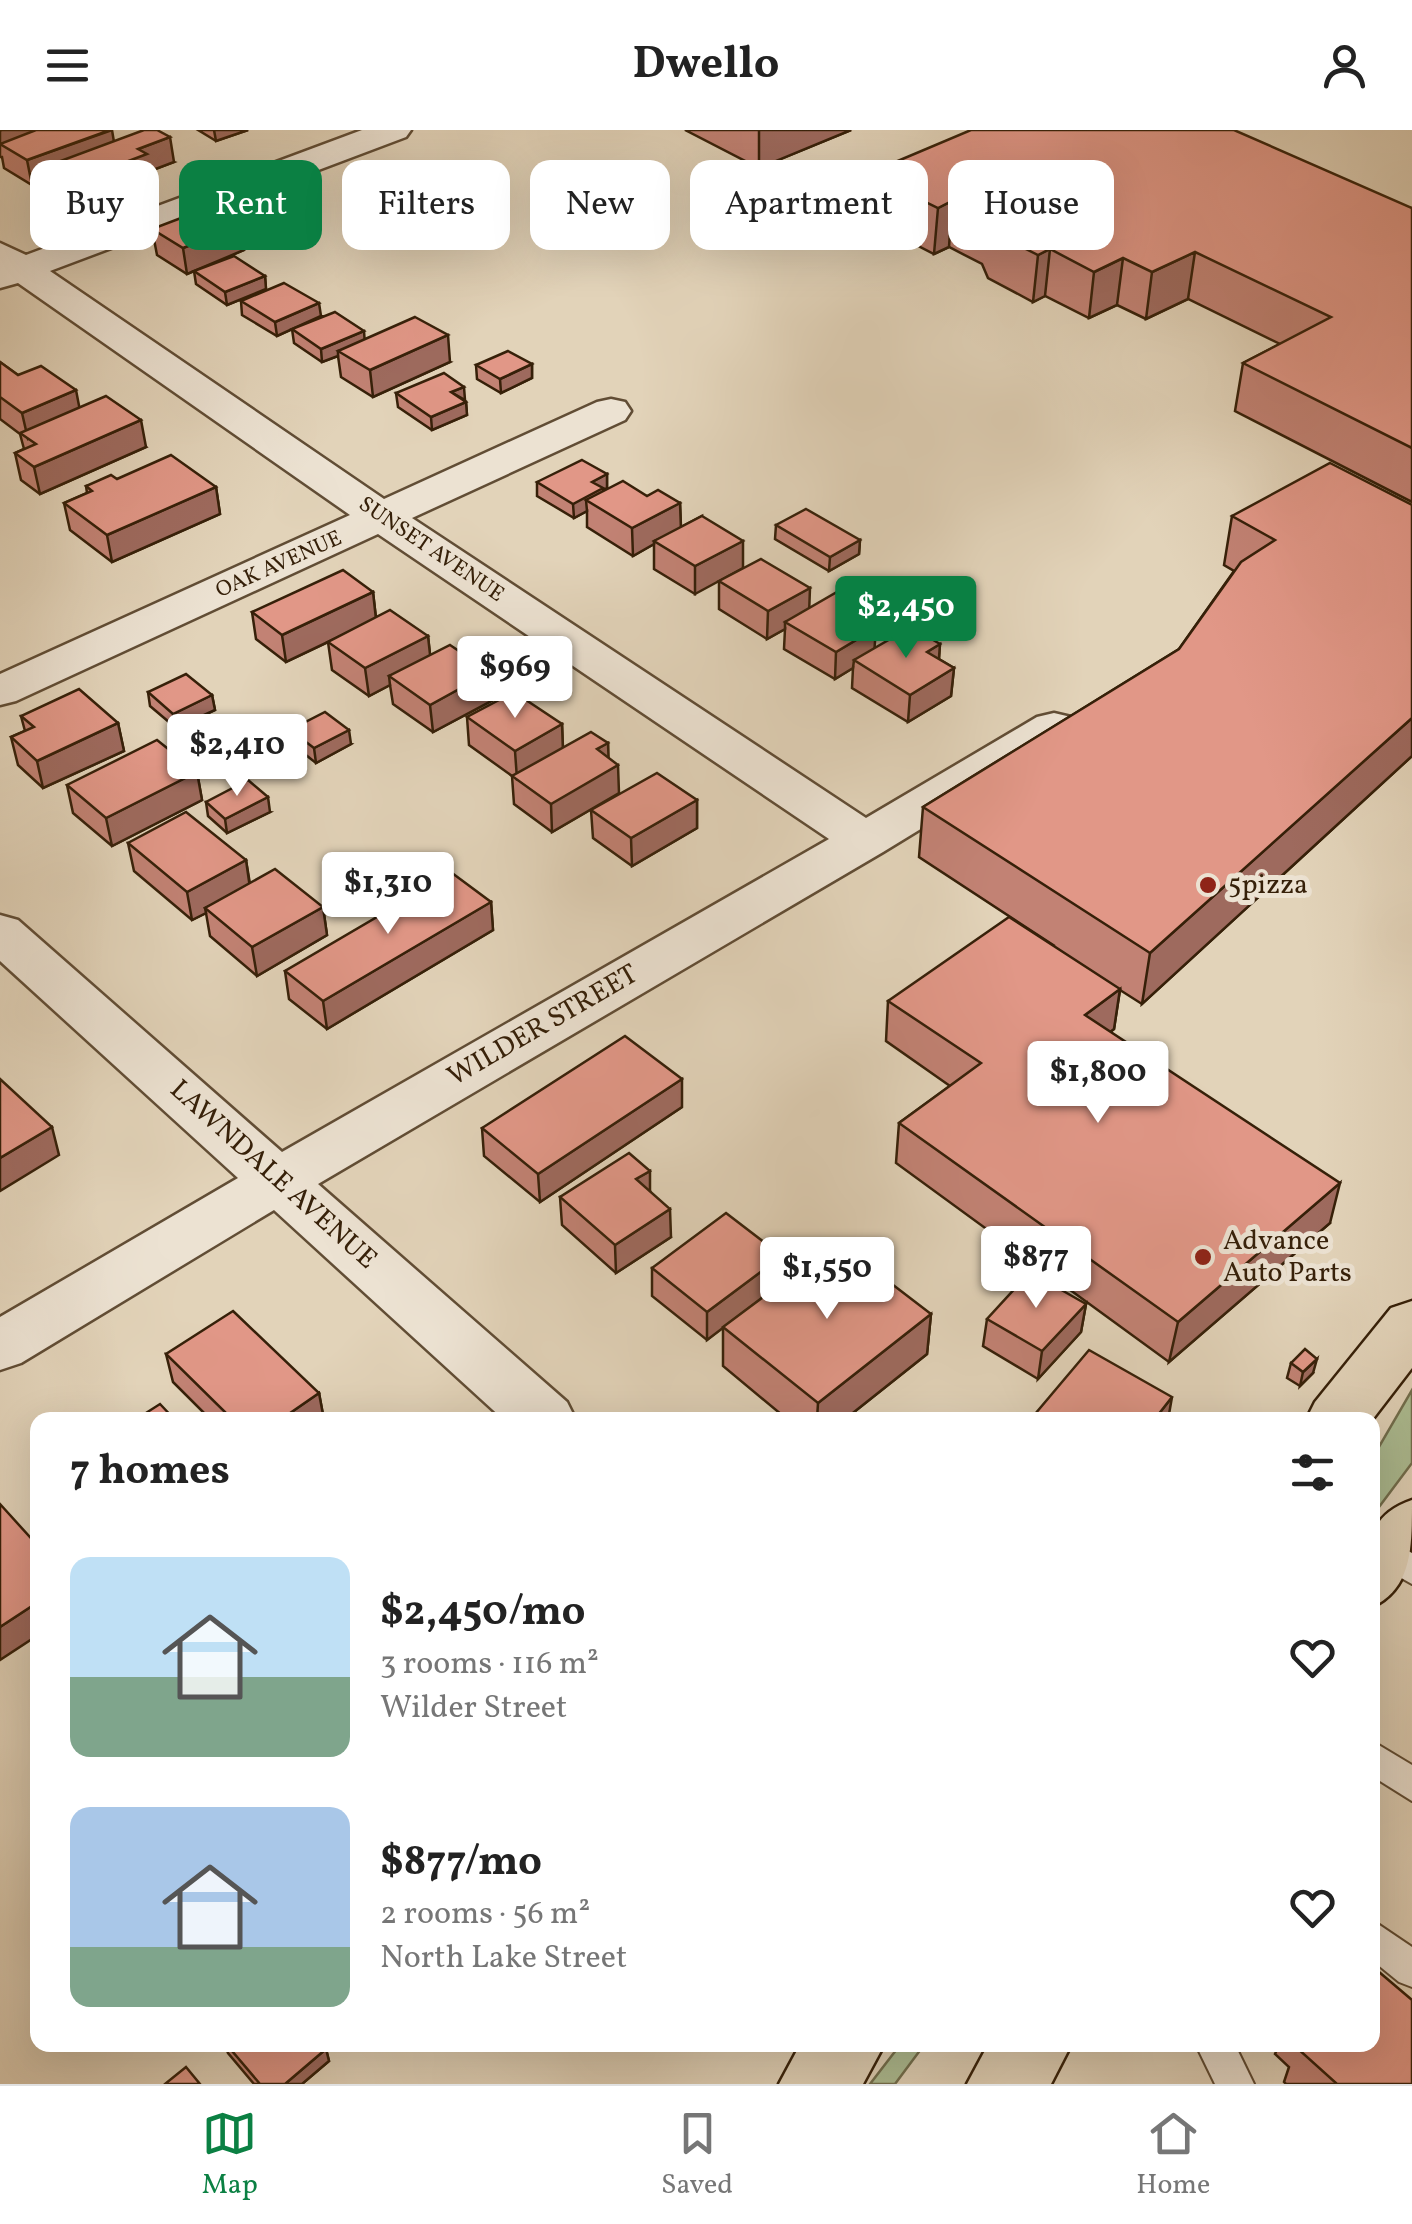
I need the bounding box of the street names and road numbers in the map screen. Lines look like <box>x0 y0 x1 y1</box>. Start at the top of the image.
street label: SUNSET AVENUE <box>352 490 510 610</box>
street label: OAK AVENUE <box>211 523 347 607</box>
street label: WILDER STREET <box>440 956 646 1096</box>
street label: LAWNDALE AVENUE <box>161 1071 385 1279</box>

